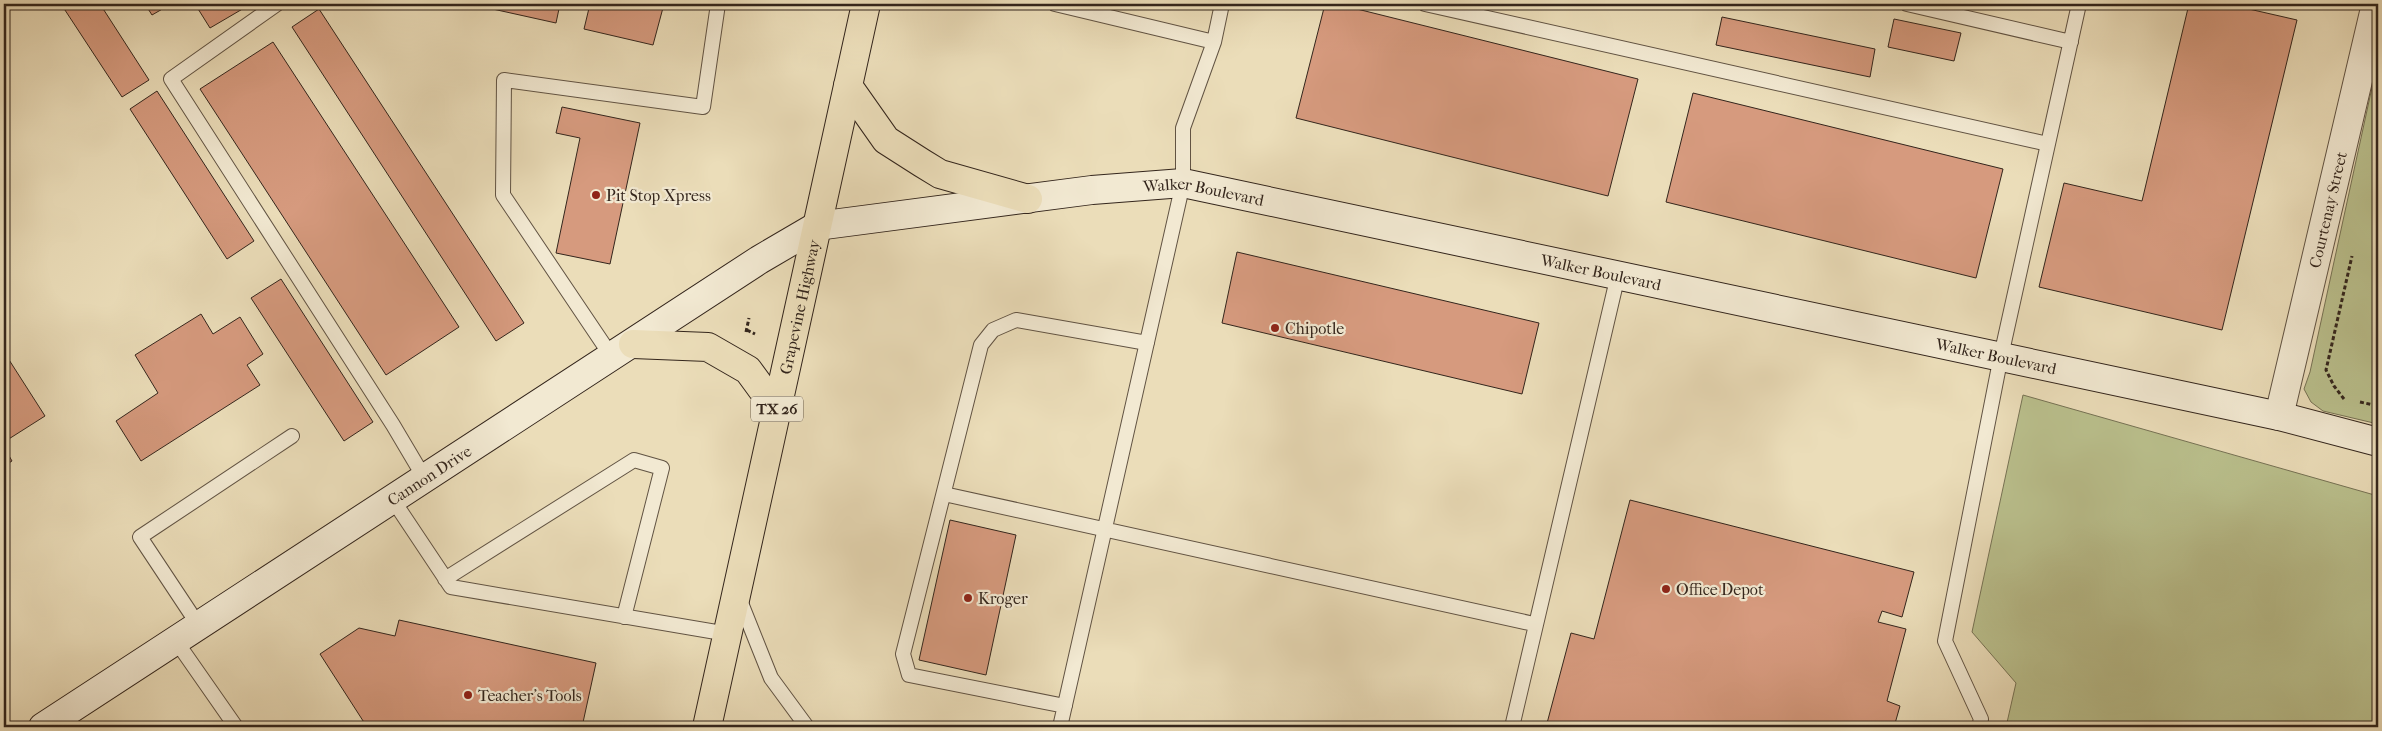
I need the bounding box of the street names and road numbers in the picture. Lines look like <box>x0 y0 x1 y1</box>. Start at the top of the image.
street label: Courtenay Street <box>2305 149 2351 270</box>
street label: Walker Boulevard <box>1141 173 1266 210</box>
street label: Grapevine Highway <box>775 237 823 376</box>
street label: Walker Boulevard <box>1538 250 1663 294</box>
street label: Walker Boulevard <box>1933 334 2058 378</box>
road number: TX 26 <box>751 396 803 422</box>
street label: Cannon Drive <box>384 441 475 509</box>

